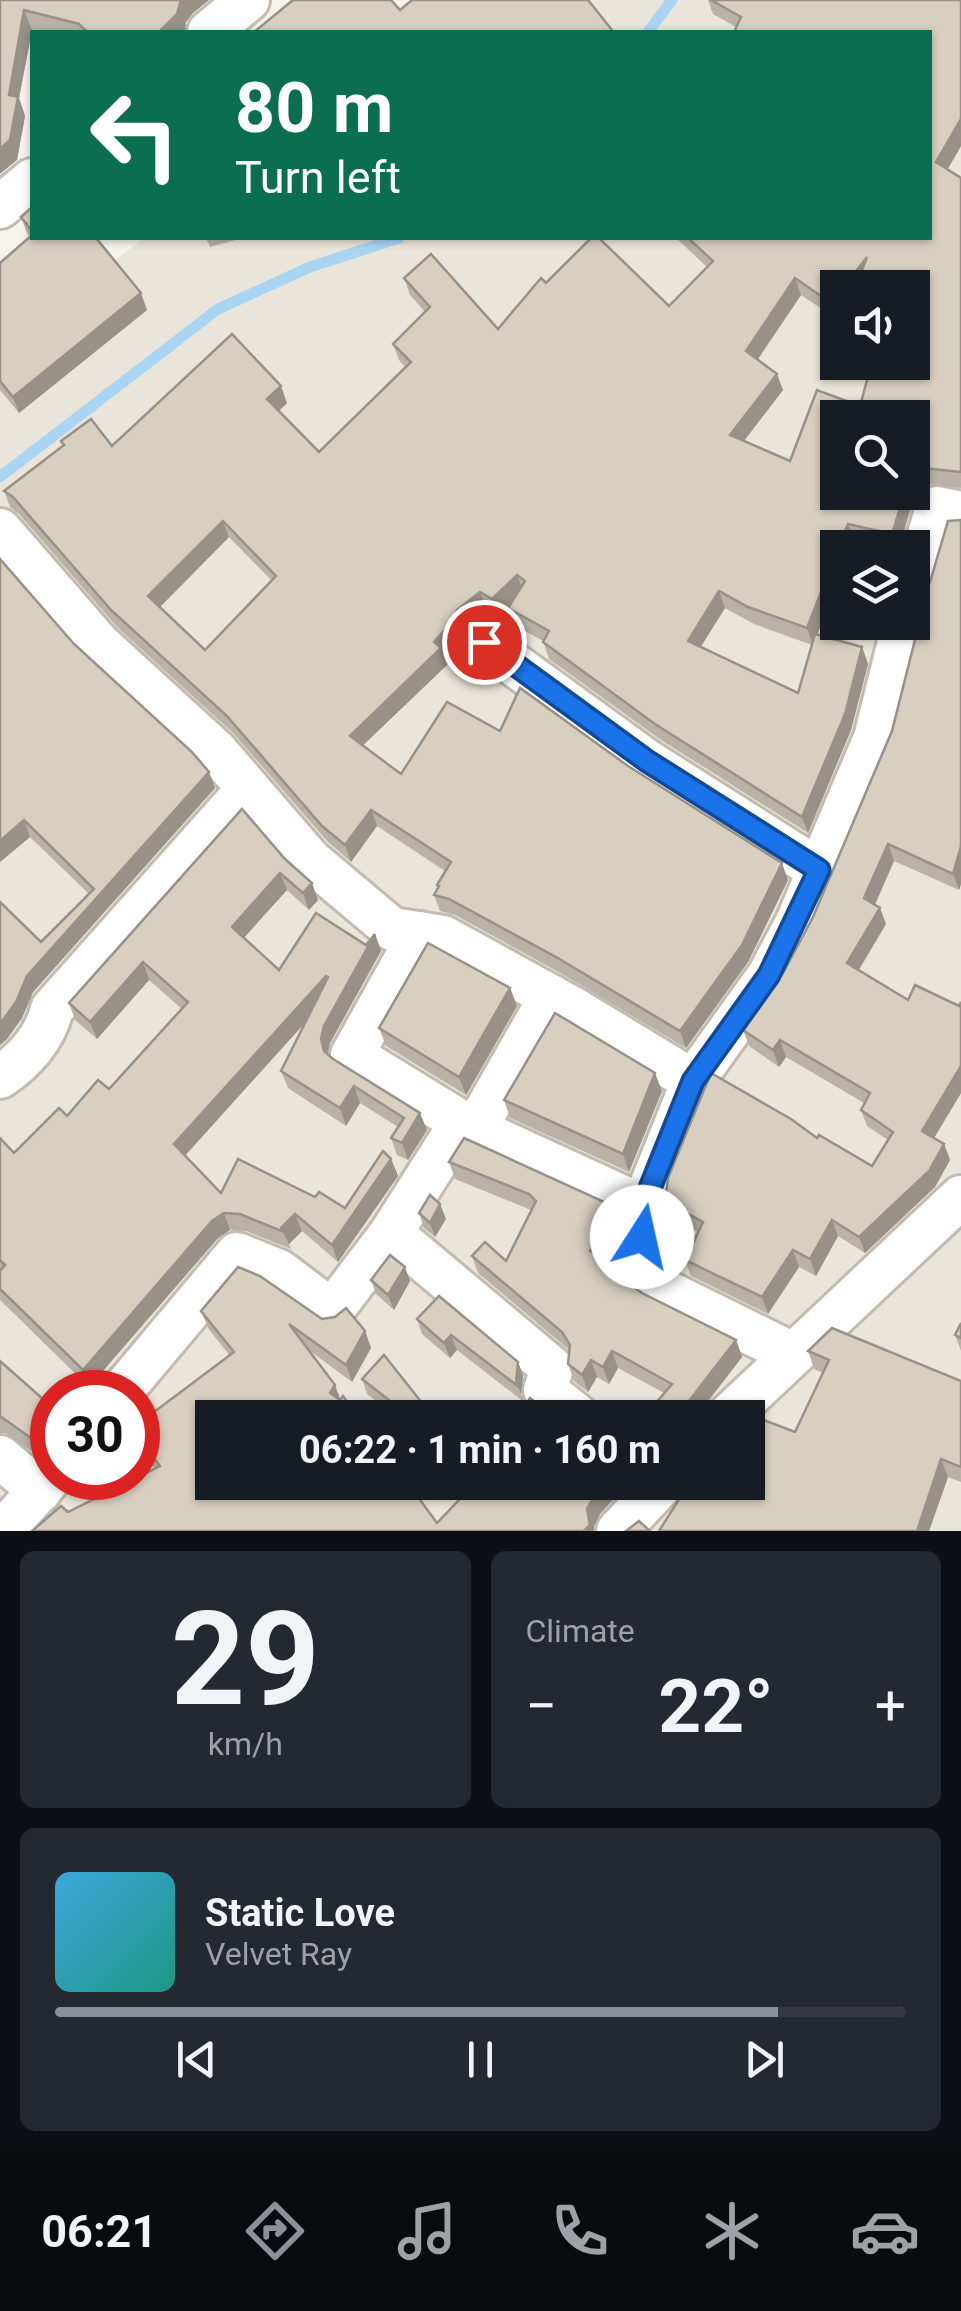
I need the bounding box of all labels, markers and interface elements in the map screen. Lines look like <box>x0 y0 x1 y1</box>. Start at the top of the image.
text: 80 m <box>235 67 393 149</box>
icon: left <box>70 70 200 200</box>
text: Turn left <box>235 151 401 204</box>
map controls <box>820 270 930 640</box>
button: sound <box>820 270 930 380</box>
button: search <box>820 400 930 510</box>
button: layers <box>820 530 930 640</box>
pin <box>442 600 527 685</box>
icon: arrive <box>457 615 512 670</box>
position arrow <box>590 1185 694 1289</box>
speed limit sign: 30 <box>30 1370 160 1500</box>
text: 06:22 · 1 min · 160 m <box>299 1428 661 1472</box>
text: 29 <box>171 1583 320 1736</box>
text: Climate <box>526 1612 635 1650</box>
text: 22° <box>658 1662 774 1750</box>
text: − <box>526 1674 557 1738</box>
text: + <box>875 1674 906 1738</box>
text: km/h <box>208 1725 283 1763</box>
text: Static Love <box>205 1891 395 1935</box>
text: Velvet Ray <box>205 1935 352 1973</box>
icon: previous <box>169 2032 224 2087</box>
icon: pause <box>453 2032 508 2087</box>
icon: next <box>737 2032 792 2087</box>
icon: directions <box>240 2196 310 2266</box>
icon: music <box>392 2196 462 2266</box>
icon: phone <box>545 2196 615 2266</box>
icon: climate <box>697 2196 767 2266</box>
icon: car <box>850 2196 920 2266</box>
text: 06:21 <box>41 2205 157 2258</box>

